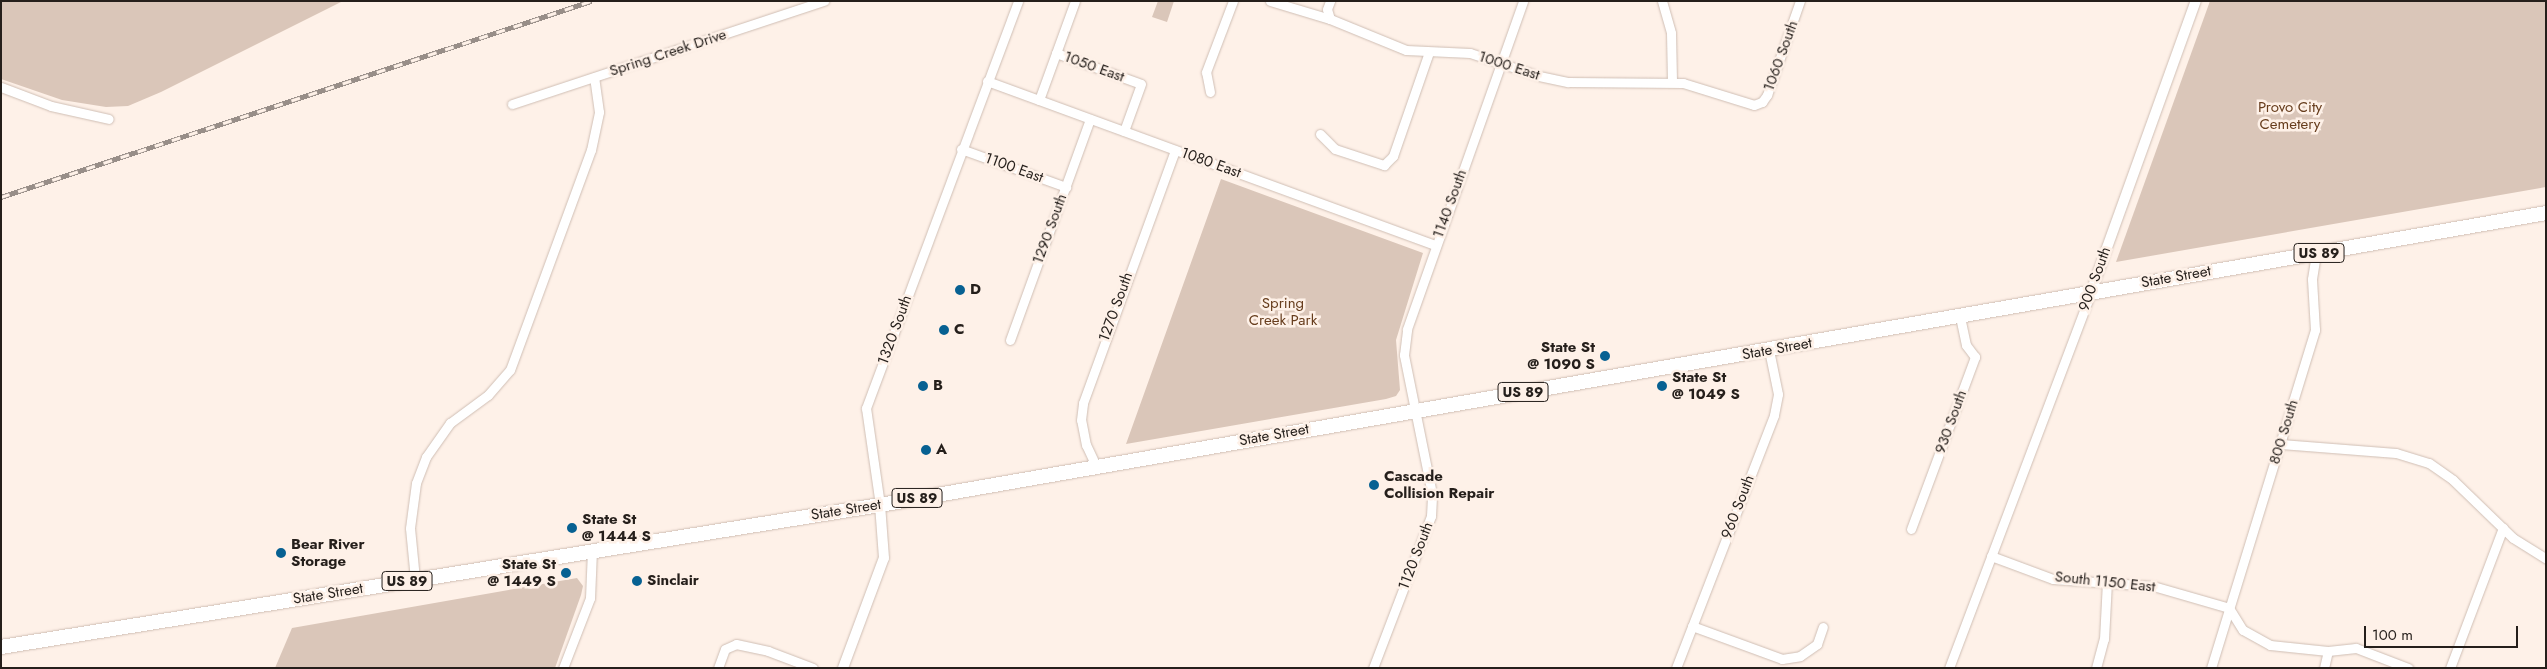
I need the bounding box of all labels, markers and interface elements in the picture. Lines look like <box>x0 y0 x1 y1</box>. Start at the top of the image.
street label: 1060 South <box>1760 18 1802 94</box>
street label: Spring Creek Drive <box>607 26 729 80</box>
street label: 1050 East <box>1061 48 1127 86</box>
street label: 1000 East <box>1476 48 1542 84</box>
park label: Provo City Cemetery <box>2258 98 2322 133</box>
street label: 1080 East <box>1179 144 1243 182</box>
street label: 1100 East <box>982 149 1046 187</box>
street label: 1140 South <box>1429 167 1471 241</box>
street label: 1290 South <box>1029 192 1071 266</box>
road number: US 89 <box>2293 242 2345 264</box>
street label: 900 South <box>2075 244 2115 314</box>
street label: State Street <box>2140 262 2212 292</box>
street label: 1270 South <box>1095 270 1137 344</box>
place label: D <box>970 281 981 299</box>
marker: D <box>954 284 966 296</box>
street label: 1320 South <box>874 293 916 367</box>
park label: Spring Creek Park <box>1249 294 1317 329</box>
place label: C <box>954 321 965 339</box>
marker: C <box>938 324 950 336</box>
street label: State Street <box>1741 334 1813 364</box>
place label: State St @ 1090 S <box>1528 338 1595 373</box>
marker: State St @ 1090 S <box>1599 350 1611 362</box>
place label: State St @ 1049 S <box>1672 368 1740 403</box>
place label: B <box>933 377 943 395</box>
marker: B <box>917 380 929 392</box>
marker: State St @ 1049 S <box>1656 380 1668 392</box>
road number: US 89 <box>1497 381 1549 404</box>
street label: 930 South <box>1931 388 1971 456</box>
street label: 800 South <box>2266 398 2302 466</box>
street label: State Street <box>1238 420 1310 450</box>
place label: A <box>936 441 947 459</box>
marker: A <box>920 444 932 456</box>
place label: Cascade Collision Repair <box>1384 467 1495 502</box>
street label: 960 South <box>1718 473 1758 541</box>
marker: Cascade Collision Repair <box>1368 479 1380 491</box>
road number: US 89 <box>891 486 943 509</box>
street label: State Street <box>810 496 882 524</box>
place label: State St @ 1444 S <box>582 510 651 545</box>
street label: 1120 South <box>1395 519 1437 593</box>
marker: State St @ 1444 S <box>566 522 578 534</box>
place label: Bear River Storage <box>291 535 365 570</box>
marker: Bear River Storage <box>275 547 287 559</box>
place label: State St @ 1449 S <box>487 555 556 590</box>
marker: State St @ 1449 S <box>560 567 572 579</box>
street label: South 1150 East <box>2054 568 2156 596</box>
road number: US 89 <box>381 570 433 592</box>
place label: Sinclair <box>647 572 699 590</box>
marker: Sinclair <box>631 575 643 587</box>
street label: State Street <box>292 580 364 608</box>
scale bar <box>2367 616 2521 648</box>
text: 100 m <box>2372 624 2413 646</box>

